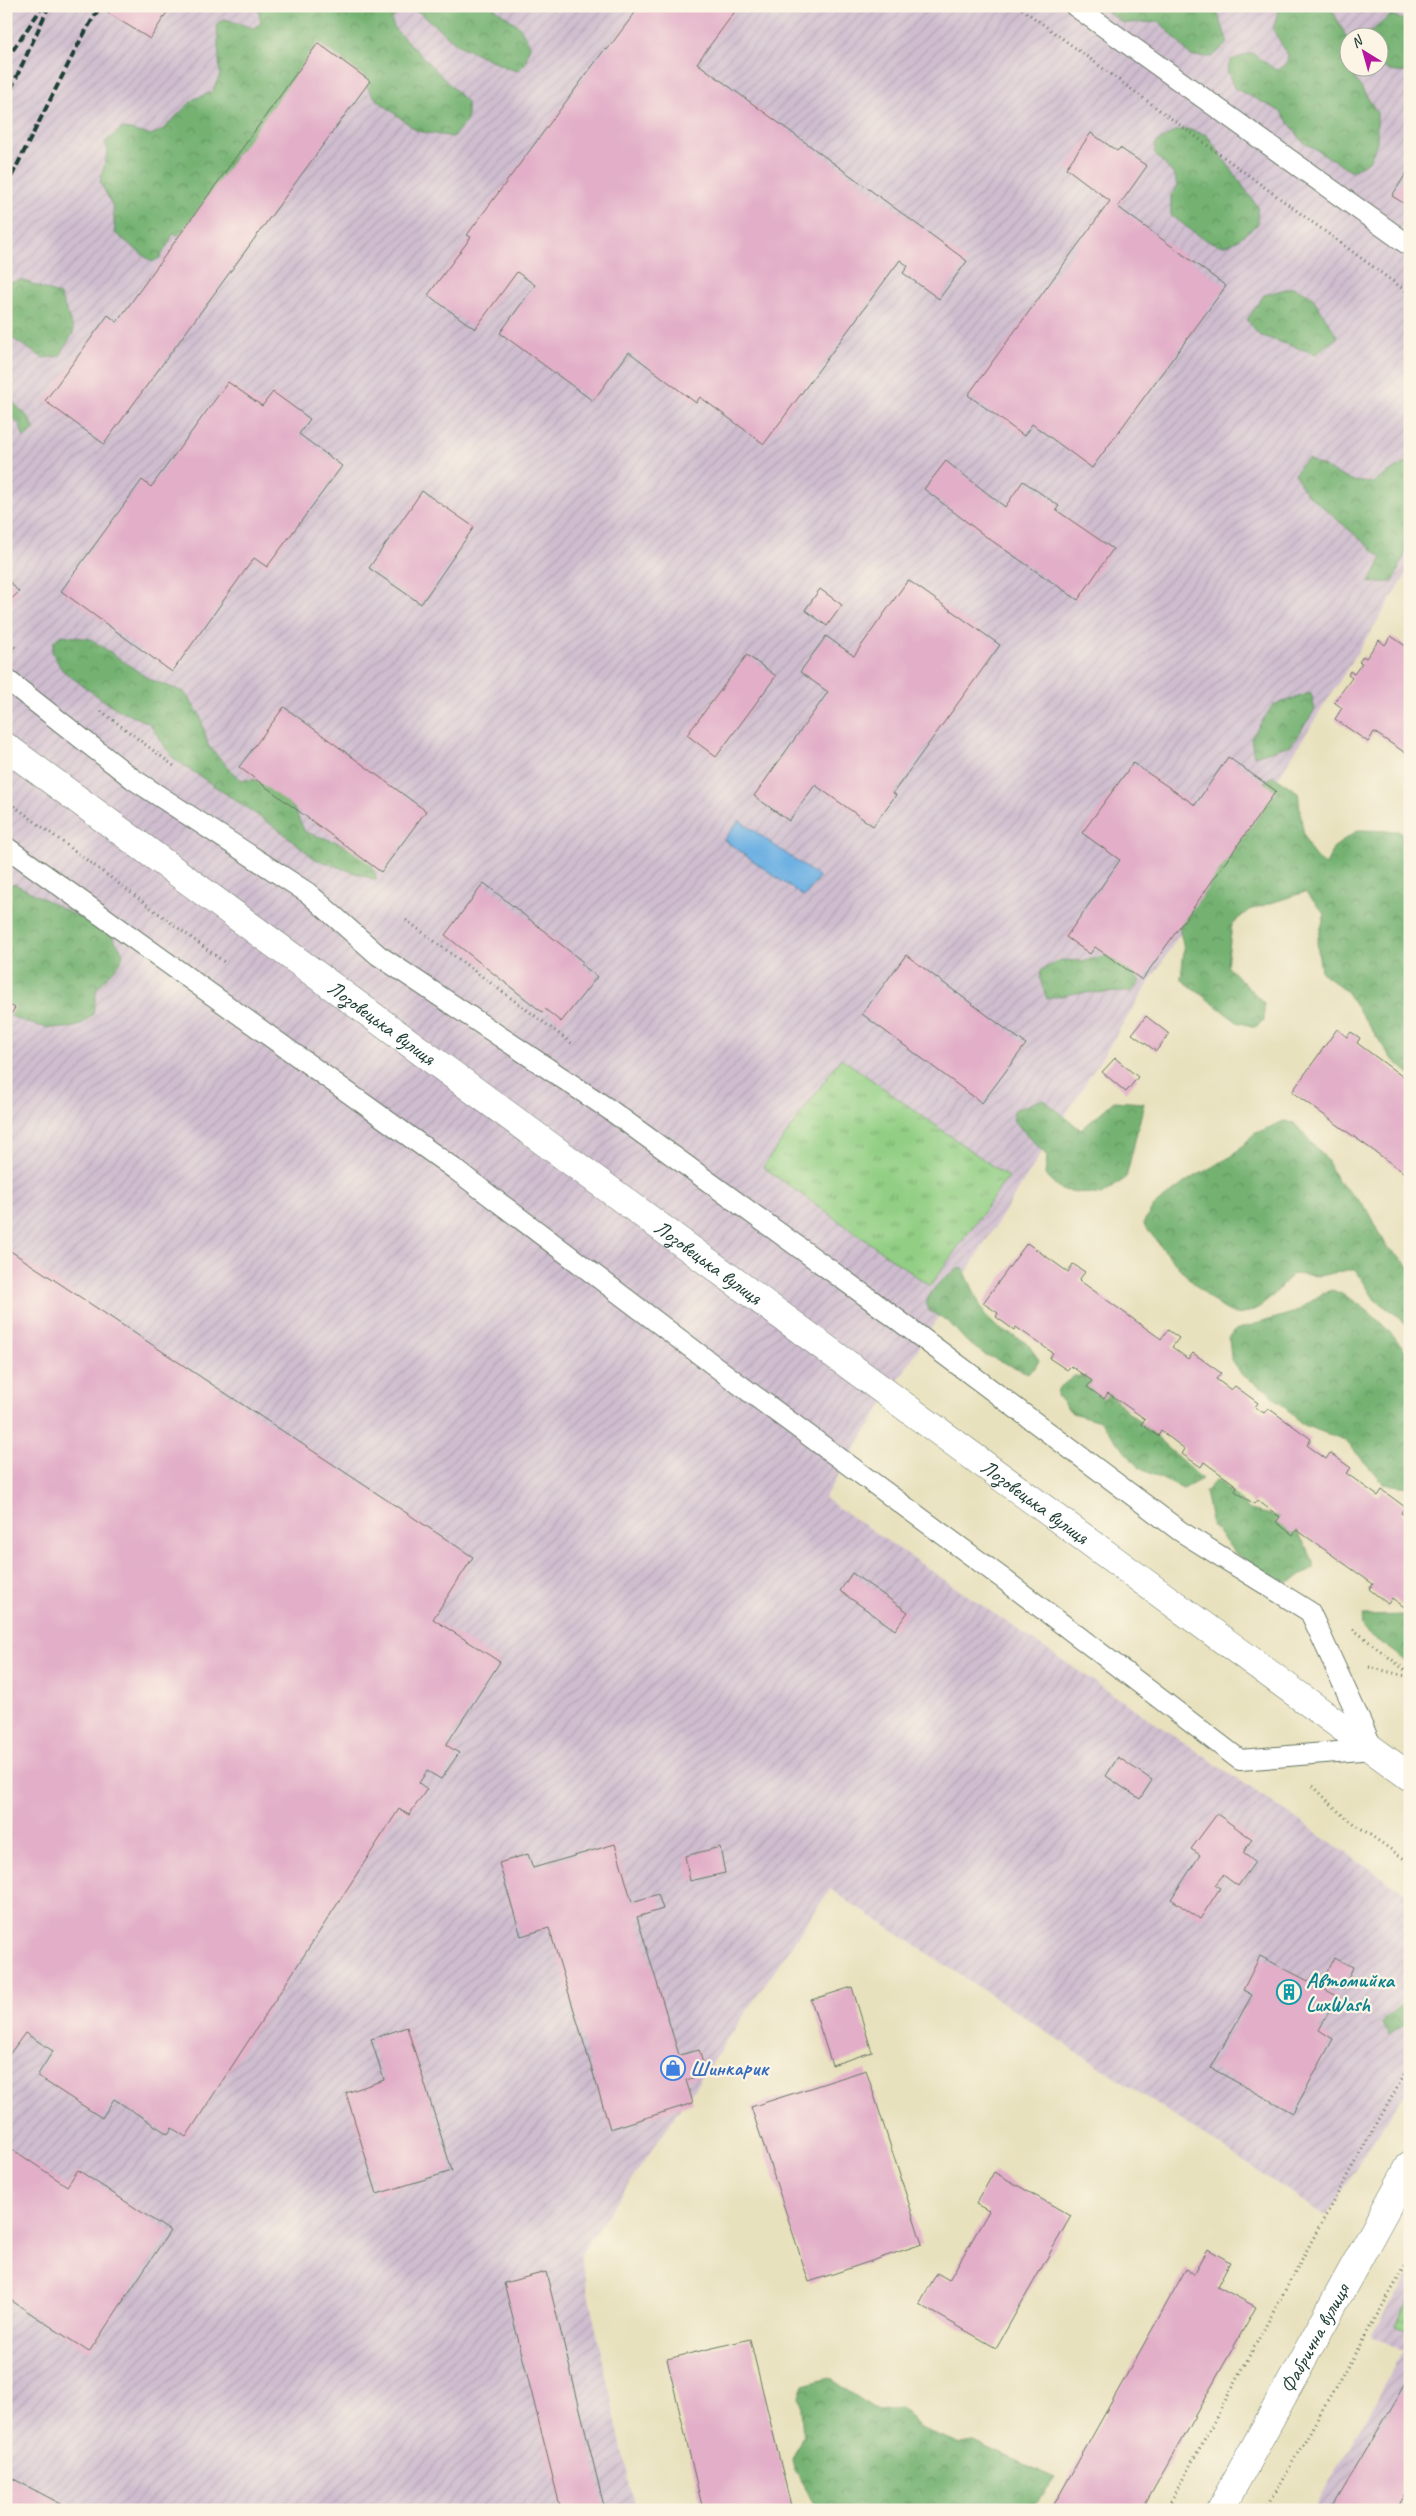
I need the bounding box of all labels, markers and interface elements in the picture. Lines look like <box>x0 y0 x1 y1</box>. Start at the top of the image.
north arrow <box>1338 28 1388 78</box>
text: N <box>1348 31 1367 51</box>
street label: Лозовецька вулиця <box>323 975 442 1072</box>
street label: Лозовецька вулиця <box>649 1214 768 1311</box>
street label: Лозовецька вулиця <box>976 1454 1095 1551</box>
place label: Автомийка LuxWash <box>1306 1967 1396 2017</box>
building icon: Автомийка LuxWash <box>1276 1979 1302 2005</box>
shop icon: Шинкарик <box>660 2055 686 2081</box>
place label: Шинкарик <box>690 2055 771 2081</box>
street label: Фабрична вулиця <box>1274 2278 1356 2398</box>

